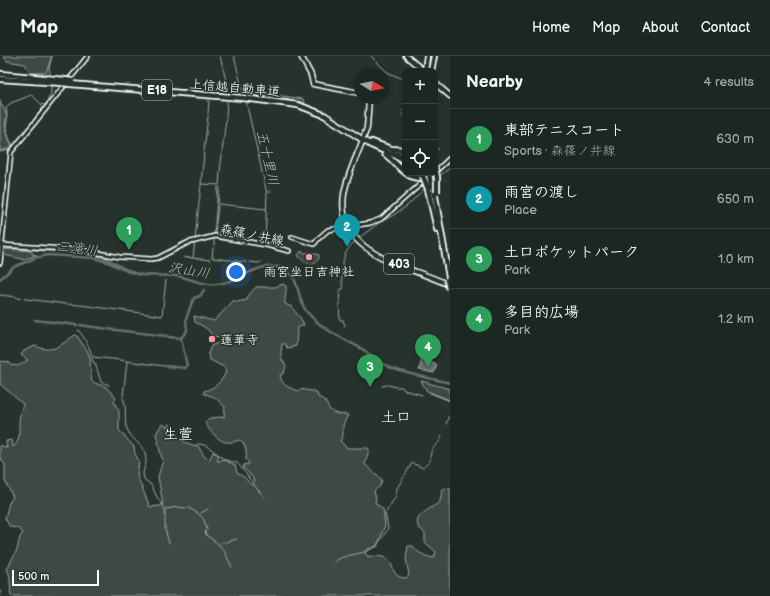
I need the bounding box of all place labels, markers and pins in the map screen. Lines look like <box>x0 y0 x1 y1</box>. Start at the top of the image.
pin: 2 <box>334 214 360 247</box>
pin: 1 <box>116 217 142 250</box>
marker: 雨宮坐日吉神社 <box>304 252 314 262</box>
place label: 雨宮坐日吉神社 <box>263 264 355 280</box>
place label: 蓮華寺 <box>220 332 259 348</box>
marker: 蓮華寺 <box>207 334 217 344</box>
pin: 4 <box>415 334 441 367</box>
pin: 3 <box>357 354 383 387</box>

